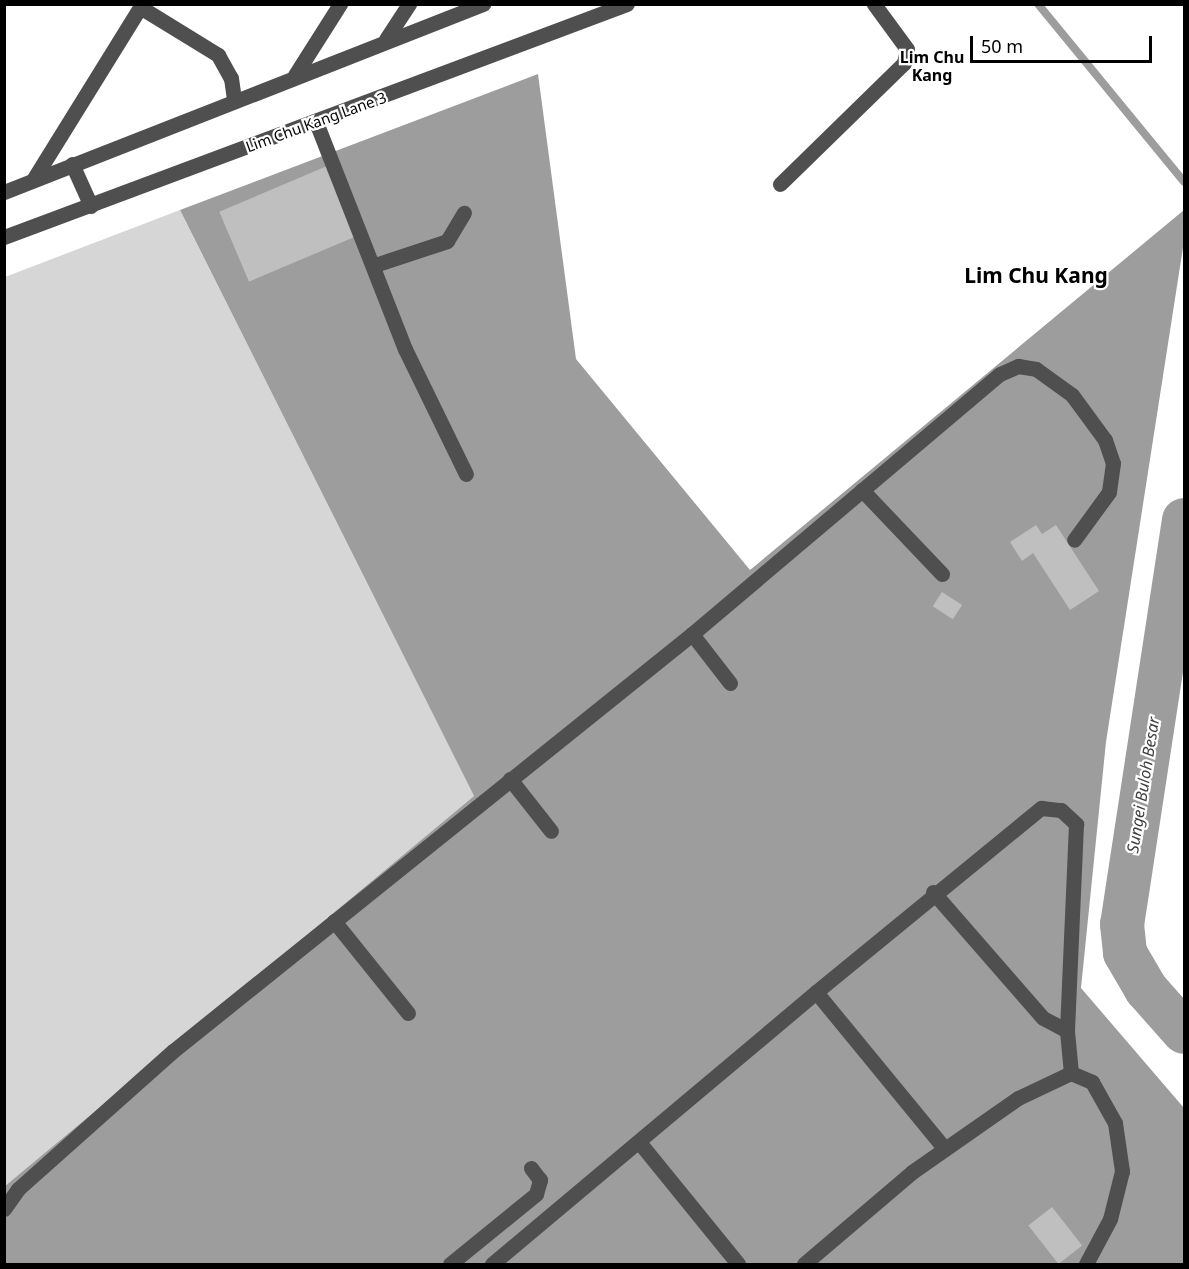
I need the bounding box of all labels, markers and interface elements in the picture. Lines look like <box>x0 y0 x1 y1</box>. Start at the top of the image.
scale bar <box>973 24 1154 62</box>
text: 50 m <box>981 34 1023 58</box>
district label: Lim Chu Kang <box>900 47 964 85</box>
street label: Lim Chu Kang Lane 3 <box>243 88 389 156</box>
district label: Lim Chu Kang <box>964 262 1108 288</box>
water label: Sungei Buloh Besar <box>1123 716 1163 854</box>

